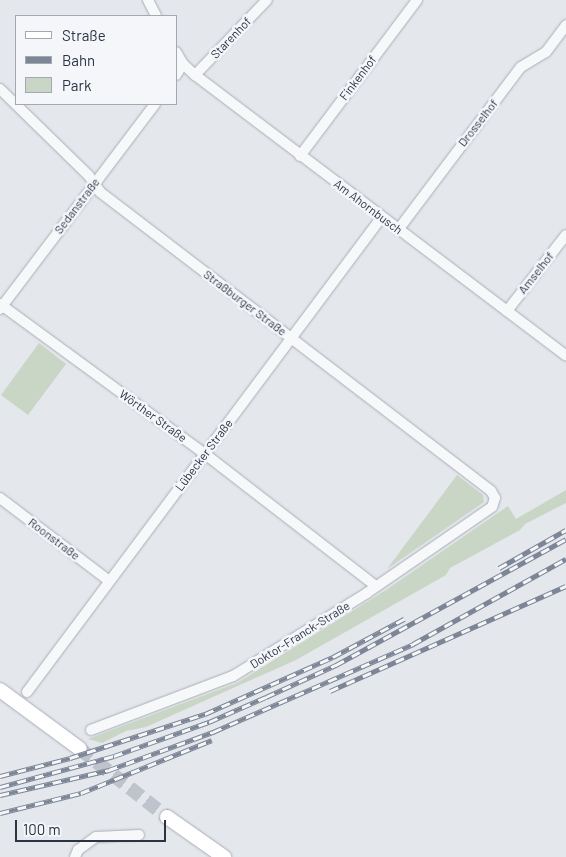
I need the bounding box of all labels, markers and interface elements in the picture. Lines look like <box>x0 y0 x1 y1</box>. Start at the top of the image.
street label: Starenhof <box>208 14 254 62</box>
legend <box>15 15 178 105</box>
text: Straße <box>62 26 106 44</box>
text: Bahn <box>62 51 95 69</box>
street label: Finkenhof <box>337 53 379 103</box>
text: Park <box>62 76 91 94</box>
street label: Drosselhof <box>455 97 501 149</box>
street label: Sedanstraße <box>51 175 103 237</box>
street label: Am Ahornbusch <box>331 177 405 237</box>
street label: Amselhof <box>515 249 557 297</box>
street label: Straßburger Straße <box>201 267 289 339</box>
street label: Wörther Straße <box>117 387 189 445</box>
street label: Lübecker Straße <box>172 416 236 494</box>
street label: Roonstraße <box>25 515 83 563</box>
street label: Doktor-Franck-Straße <box>247 598 353 672</box>
scale bar <box>18 810 169 842</box>
text: 100 m <box>23 820 61 838</box>

